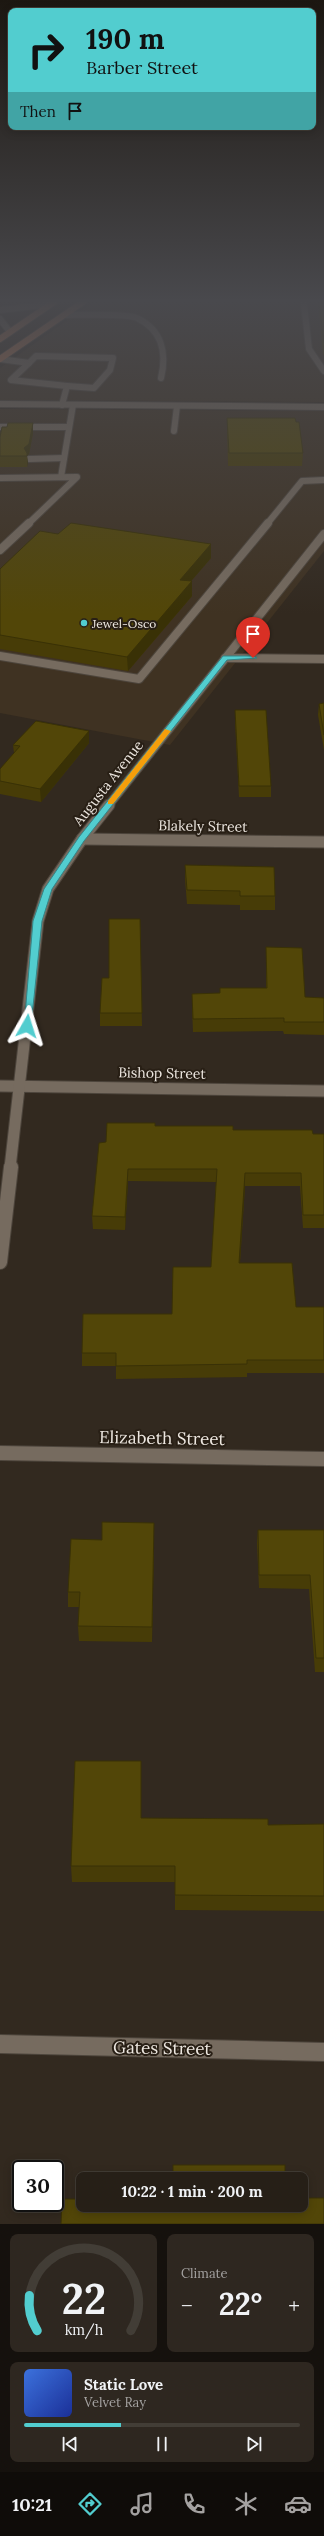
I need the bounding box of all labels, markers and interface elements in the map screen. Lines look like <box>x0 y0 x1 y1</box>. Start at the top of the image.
text: 190 m <box>86 21 164 57</box>
icon: right <box>20 24 72 76</box>
text: Barber Street <box>86 56 198 79</box>
icon: arrive <box>64 100 86 122</box>
text: Then <box>20 102 56 121</box>
place label: Jewel-Osco <box>91 616 156 631</box>
pin <box>236 617 270 658</box>
marker: Jewel-Osco <box>79 618 89 628</box>
icon: arrive <box>242 623 264 645</box>
street label: Augusta Avenue <box>68 736 147 830</box>
street label: Blakely Street <box>158 816 248 836</box>
position arrow <box>6 1005 48 1047</box>
street label: Bishop Street <box>118 1063 206 1083</box>
street label: Elizabeth Street <box>99 1426 226 1450</box>
street label: Gates Street <box>113 2036 212 2060</box>
speed limit sign: 30 <box>12 2160 64 2212</box>
text: 10:22 · 1 min · 200 m <box>121 2182 263 2201</box>
text: Climate <box>181 2265 228 2282</box>
text: 22 <box>61 2272 106 2325</box>
text: 22° <box>219 2285 262 2323</box>
text: − <box>181 2291 193 2319</box>
text: + <box>288 2291 300 2319</box>
text: km/h <box>64 2321 103 2340</box>
text: Static Love <box>84 2375 163 2394</box>
text: Velvet Ray <box>84 2394 146 2411</box>
icon: previous <box>59 2433 81 2455</box>
icon: pause <box>151 2433 173 2455</box>
icon: next <box>243 2433 265 2455</box>
icon: directions <box>76 2490 104 2518</box>
icon: music <box>128 2490 156 2518</box>
icon: phone <box>180 2490 208 2518</box>
icon: climate <box>232 2490 260 2518</box>
icon: car <box>284 2490 312 2518</box>
text: 10:21 <box>12 2493 52 2516</box>

